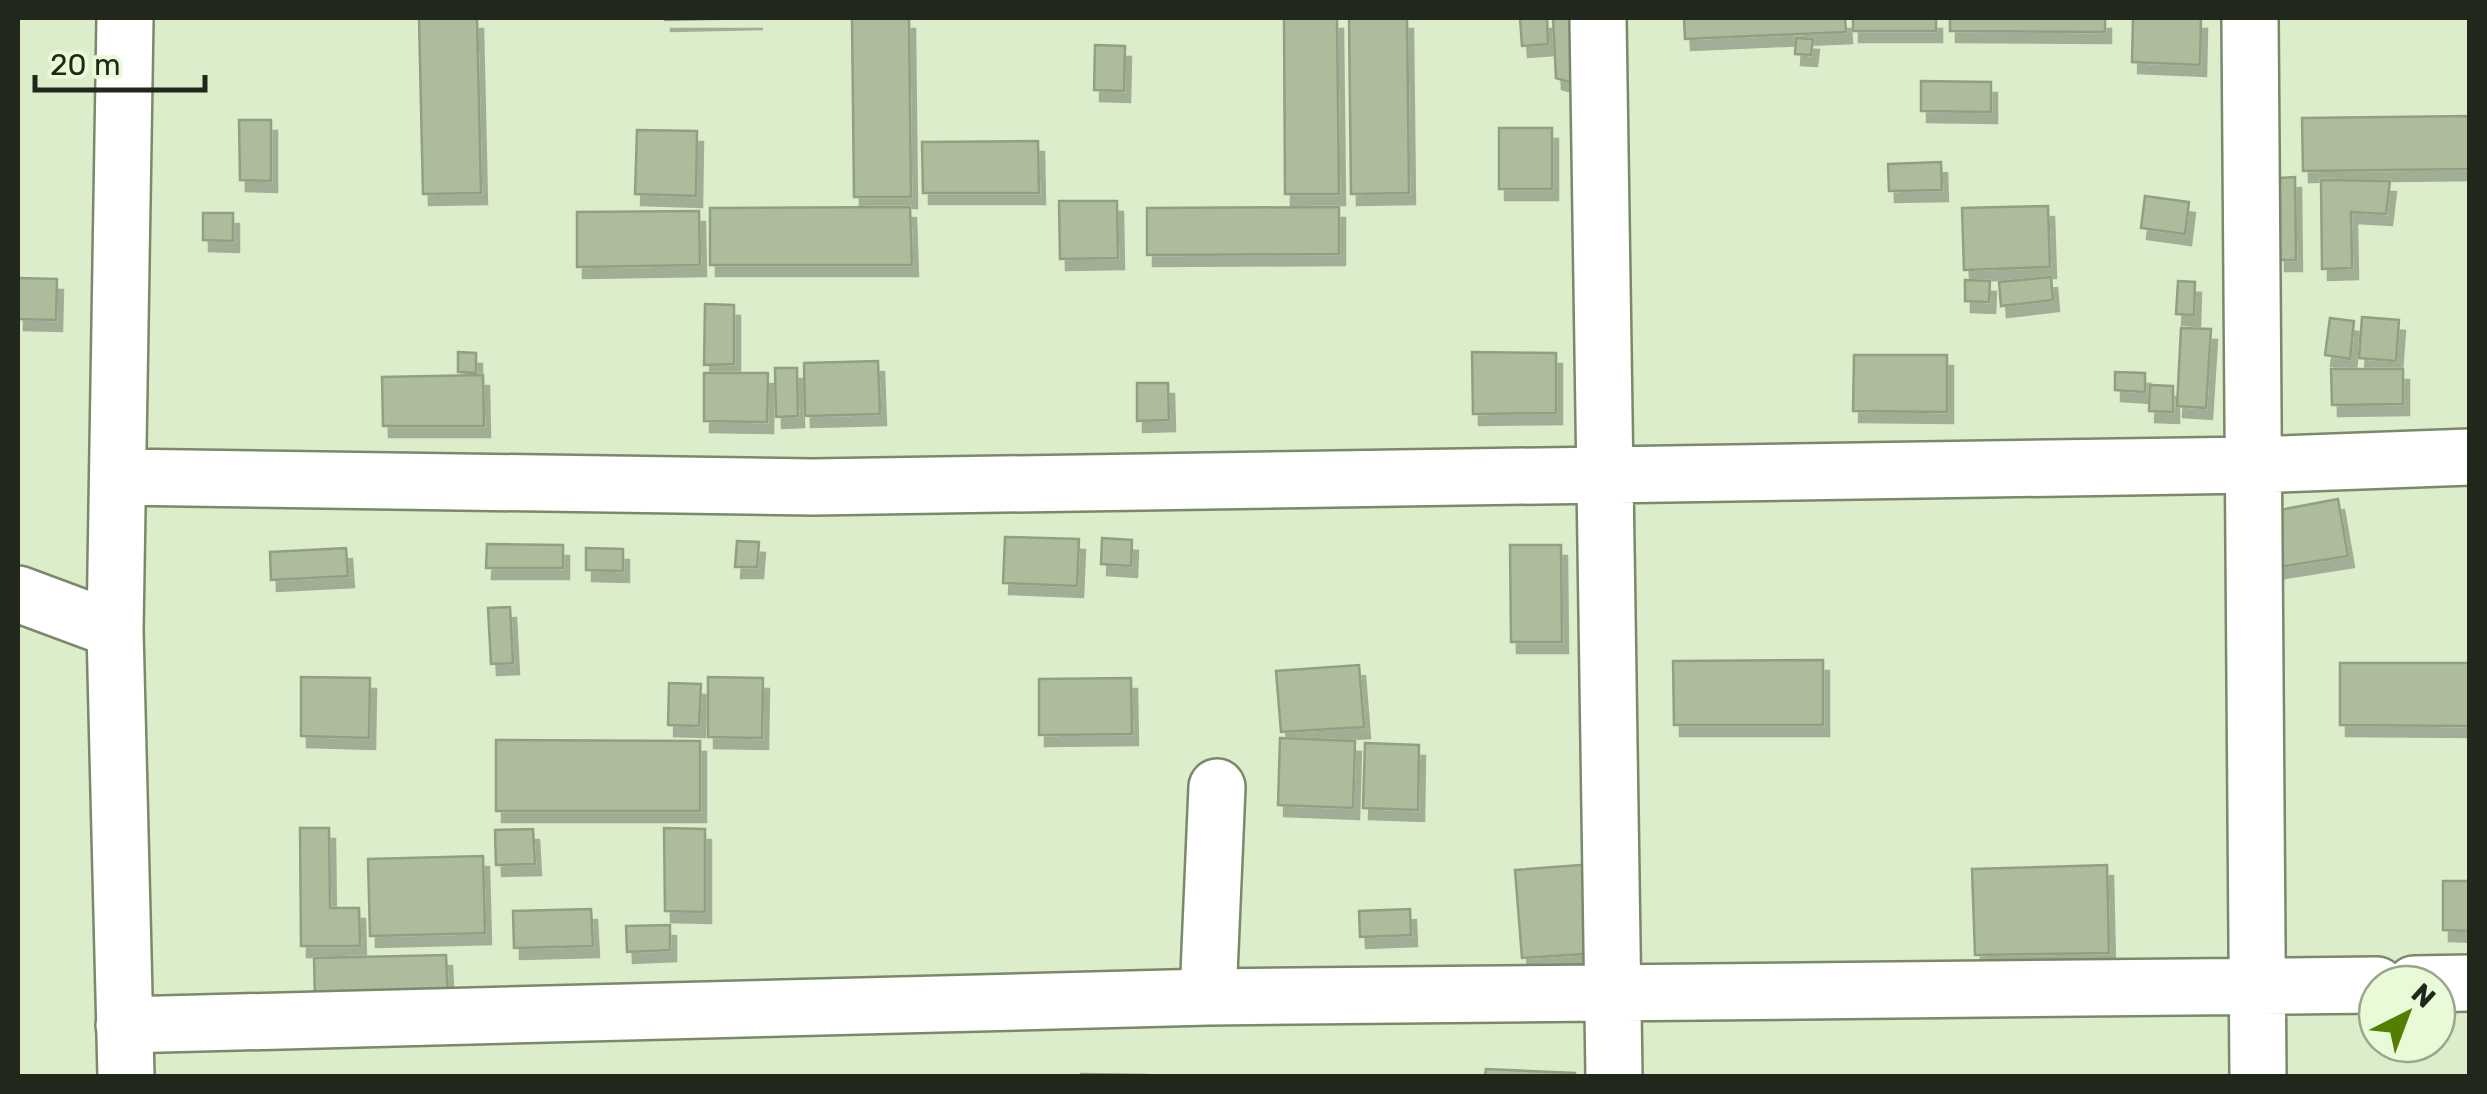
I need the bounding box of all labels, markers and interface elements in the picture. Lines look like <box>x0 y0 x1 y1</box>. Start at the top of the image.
scale bar <box>35 30 205 92</box>
text: 20 m <box>50 47 121 83</box>
north arrow <box>2357 964 2457 1064</box>
text: N <box>2405 977 2442 1015</box>

